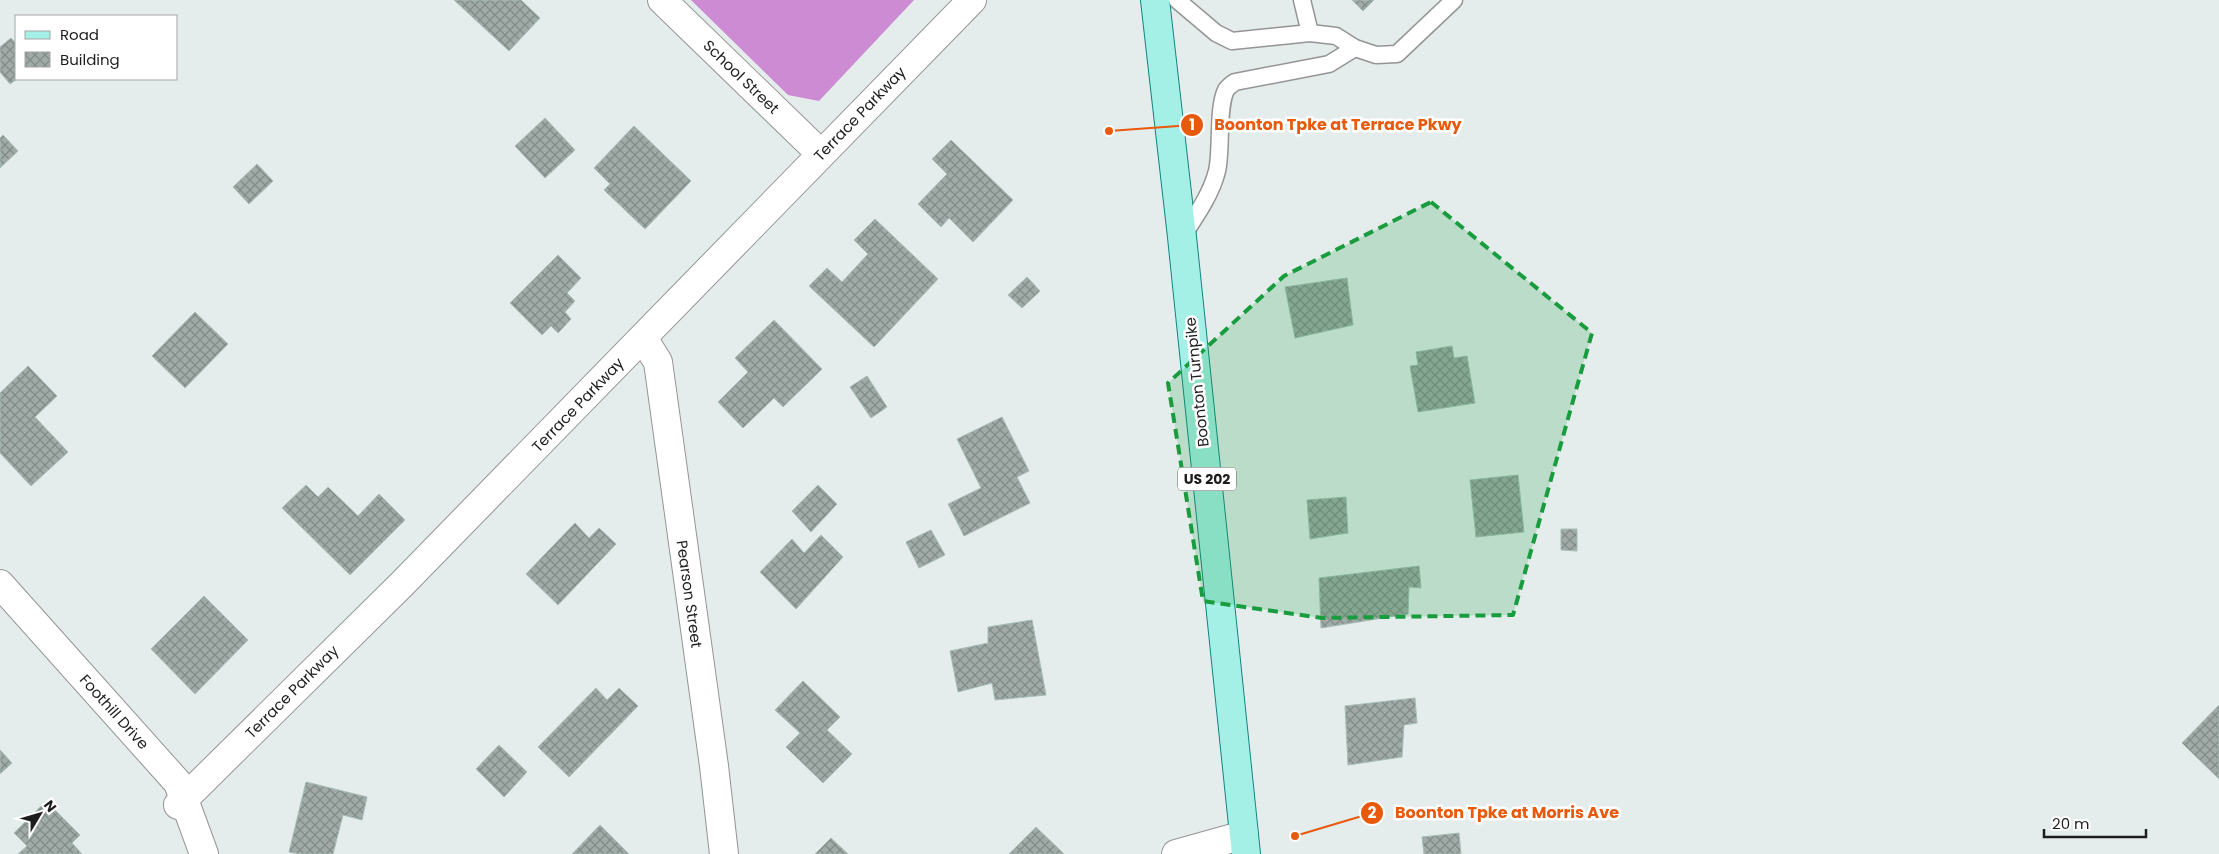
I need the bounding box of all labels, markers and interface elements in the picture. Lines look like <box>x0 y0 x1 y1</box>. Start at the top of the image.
legend <box>15 15 178 80</box>
text: Road <box>60 24 99 45</box>
street label: School Street <box>699 35 784 118</box>
text: Building <box>60 49 120 70</box>
street label: Terrace Parkway <box>809 61 911 166</box>
callout: Boonton Tpke at Terrace Pkwy <box>1180 109 1472 140</box>
text: Boonton Tpke at Terrace Pkwy <box>1214 113 1463 136</box>
text: 1 <box>1189 114 1195 135</box>
street label: Boonton Turnpike <box>1179 316 1214 448</box>
street label: Terrace Parkway <box>527 352 629 457</box>
road number: US 202 <box>1178 468 1236 490</box>
street label: Pearson Street <box>672 539 707 649</box>
street label: Terrace Parkway <box>240 640 343 743</box>
street label: Foothill Drive <box>75 670 154 754</box>
north arrow <box>15 789 65 839</box>
text: N <box>39 796 61 816</box>
callout: Boonton Tpke at Morris Ave <box>1360 797 1629 828</box>
text: Boonton Tpke at Morris Ave <box>1395 801 1619 824</box>
text: 2 <box>1368 802 1377 823</box>
scale bar <box>2044 806 2146 838</box>
text: 20 m <box>2052 813 2090 834</box>

